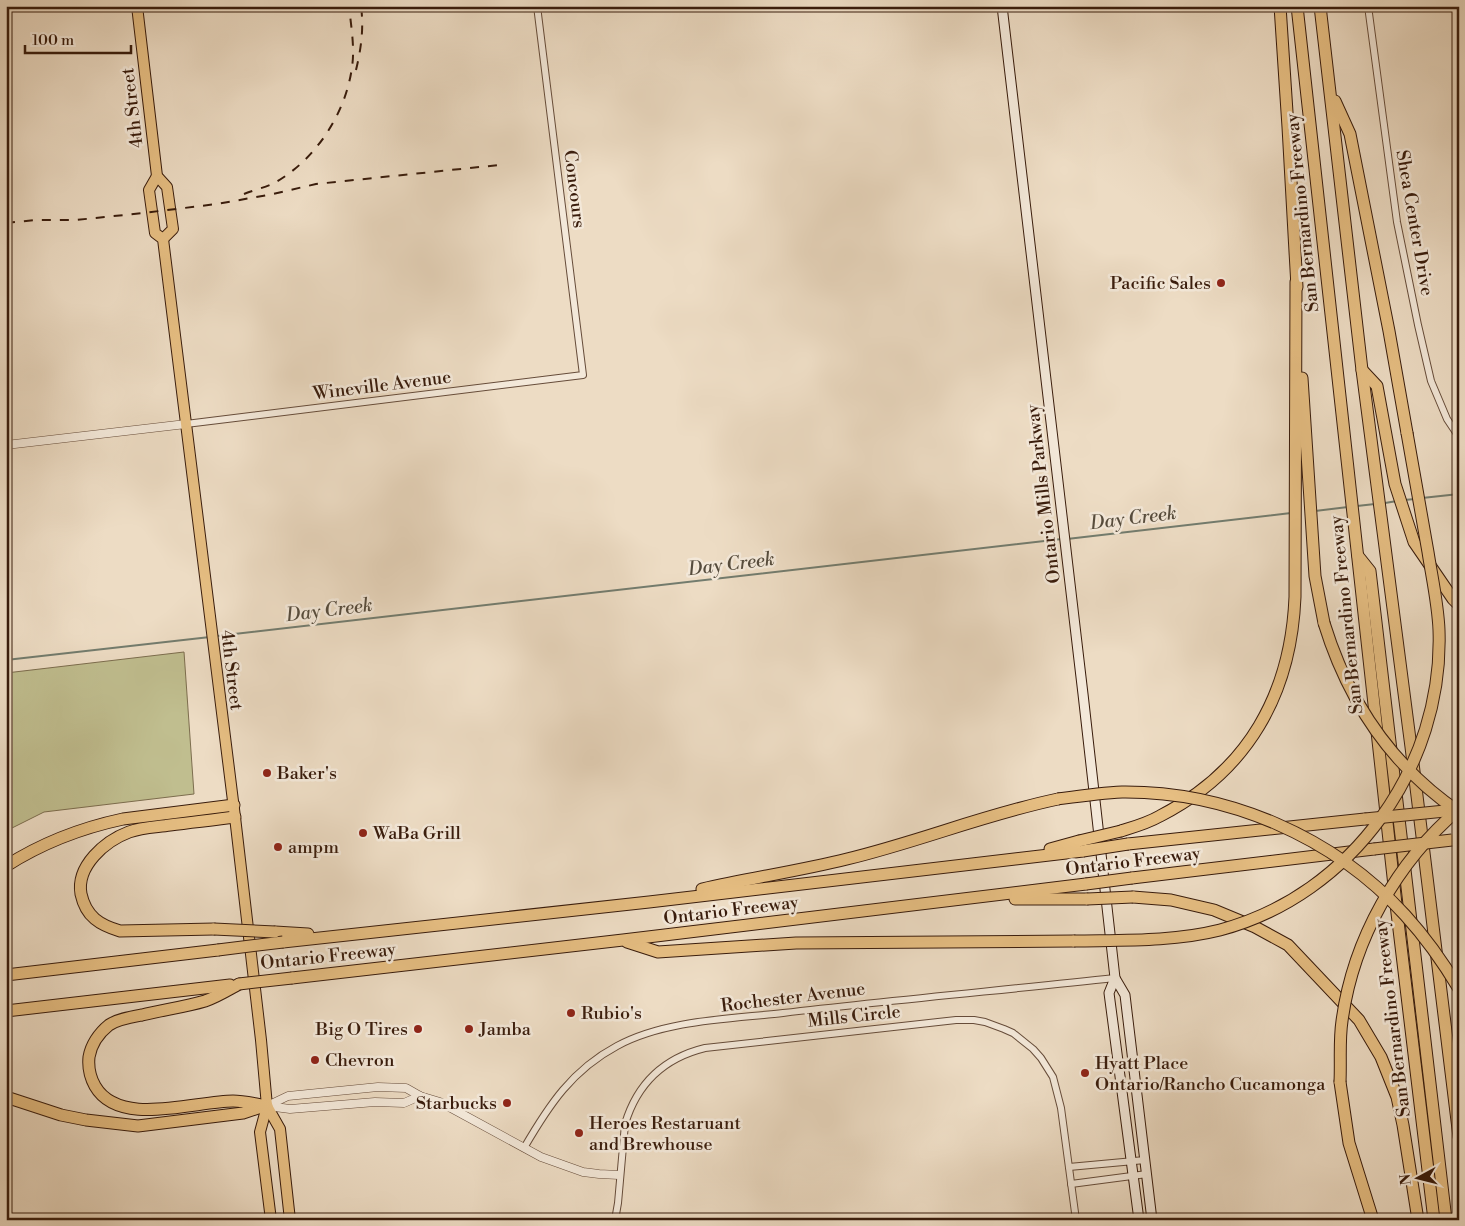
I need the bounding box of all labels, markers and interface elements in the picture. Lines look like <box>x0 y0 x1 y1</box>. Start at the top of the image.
scale bar <box>25 22 131 54</box>
text: 100 m <box>32 31 74 50</box>
street label: 4th Street <box>116 66 149 149</box>
street label: San Bernardino Freeway <box>1281 112 1324 313</box>
street label: Shea Center Drive <box>1390 148 1439 298</box>
street label: Concours <box>558 149 591 229</box>
place label: Pacific Sales <box>1110 272 1211 295</box>
marker: Pacific Sales <box>1215 277 1227 289</box>
street label: Wineville Avenue <box>311 366 452 406</box>
street label: Ontario Mills Parkway <box>1021 403 1066 585</box>
water label: Day Creek <box>1087 501 1178 535</box>
street label: San Bernardino Freeway <box>1325 514 1368 715</box>
water label: Day Creek <box>685 547 776 581</box>
water label: Day Creek <box>283 593 374 627</box>
street label: 4th Street <box>215 629 248 712</box>
place label: Baker's <box>276 762 337 785</box>
marker: Baker's <box>261 767 273 779</box>
place label: WaBa Grill <box>372 822 461 845</box>
marker: WaBa Grill <box>357 827 369 839</box>
place label: ampm <box>288 836 339 859</box>
marker: ampm <box>272 841 284 853</box>
street label: Ontario Freeway <box>1064 842 1202 881</box>
street label: Ontario Freeway <box>662 891 800 930</box>
street label: San Bernardino Freeway <box>1369 917 1416 1118</box>
street label: Ontario Freeway <box>259 938 397 975</box>
street label: Rochester Avenue <box>720 977 867 1018</box>
street label: Mills Circle <box>806 1000 902 1033</box>
place label: Rubio's <box>581 1002 642 1025</box>
marker: Rubio's <box>565 1007 577 1019</box>
place label: Big O Tires <box>314 1018 408 1041</box>
place label: Jamba <box>478 1018 532 1041</box>
marker: Big O Tires <box>412 1023 424 1035</box>
marker: Jamba <box>463 1023 475 1035</box>
place label: Chevron <box>325 1049 395 1072</box>
place label: Hyatt Place Ontario/Rancho Cucamonga <box>1095 1052 1326 1096</box>
marker: Chevron <box>309 1054 321 1066</box>
marker: Hyatt Place Ontario/Rancho Cucamonga <box>1079 1067 1091 1079</box>
place label: Starbucks <box>416 1092 497 1115</box>
marker: Starbucks <box>501 1097 513 1109</box>
place label: Heroes Restaruant and Brewhouse <box>589 1112 741 1156</box>
marker: Heroes Restaruant and Brewhouse <box>573 1127 585 1139</box>
north arrow <box>1392 1154 1442 1204</box>
text: N <box>1396 1173 1416 1186</box>

